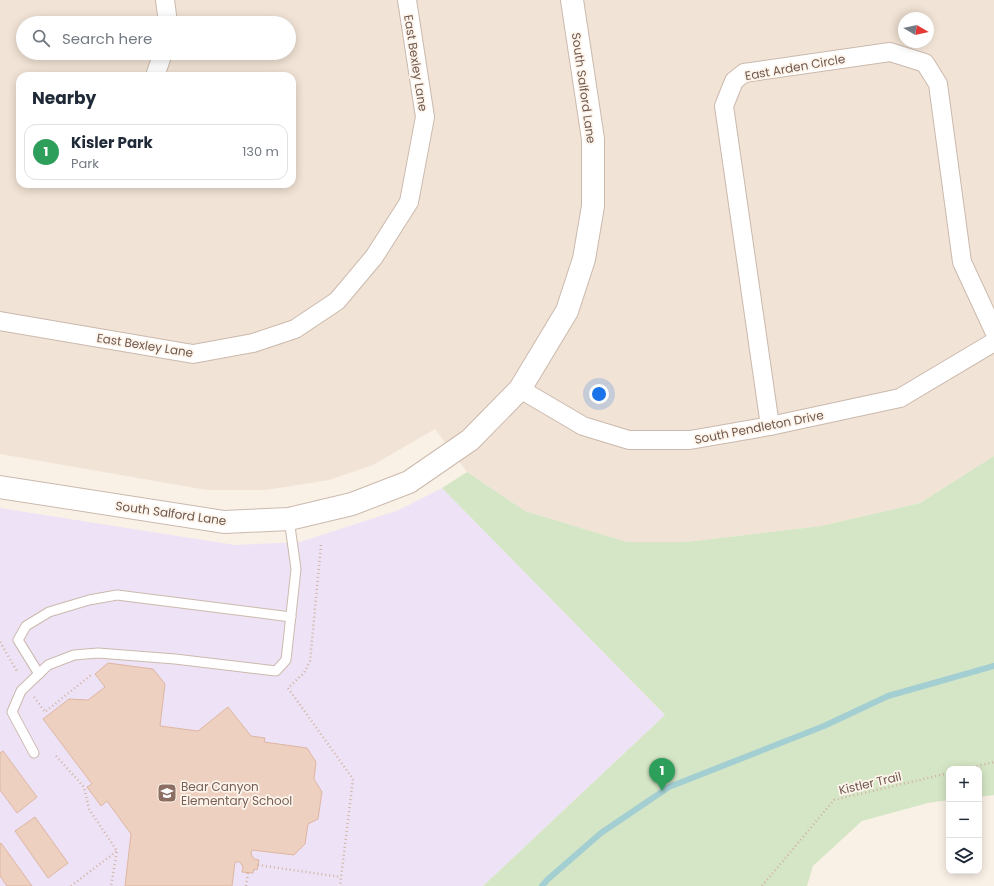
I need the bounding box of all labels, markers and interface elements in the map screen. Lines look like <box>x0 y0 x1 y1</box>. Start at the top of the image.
north arrow <box>898 12 934 48</box>
street label: East Bexley Lane <box>400 14 432 112</box>
search box <box>16 16 296 60</box>
icon: search <box>30 27 52 49</box>
text: Search here <box>62 28 152 49</box>
street label: South Salford Lane <box>568 32 600 144</box>
street label: East Arden Circle <box>744 50 846 84</box>
text: Nearby <box>32 86 96 110</box>
text: Kisler Park <box>71 132 153 153</box>
text: 1 <box>44 142 48 161</box>
text: 130 m <box>242 142 279 161</box>
text: Park <box>71 154 99 173</box>
street label: East Bexley Lane <box>96 329 194 361</box>
your location <box>589 384 609 404</box>
street label: South Pendleton Drive <box>693 406 825 448</box>
street label: South Salford Lane <box>115 497 227 529</box>
pin: 1 <box>649 758 675 791</box>
map controls <box>946 766 982 874</box>
button: + <box>946 766 982 802</box>
street label: Kistler Trail <box>837 768 903 798</box>
place label: Bear Canyon Elementary School <box>181 778 292 809</box>
school or university icon: Bear Canyon Elementary School <box>156 782 178 804</box>
button: − <box>946 802 982 838</box>
button: layers <box>946 838 982 874</box>

